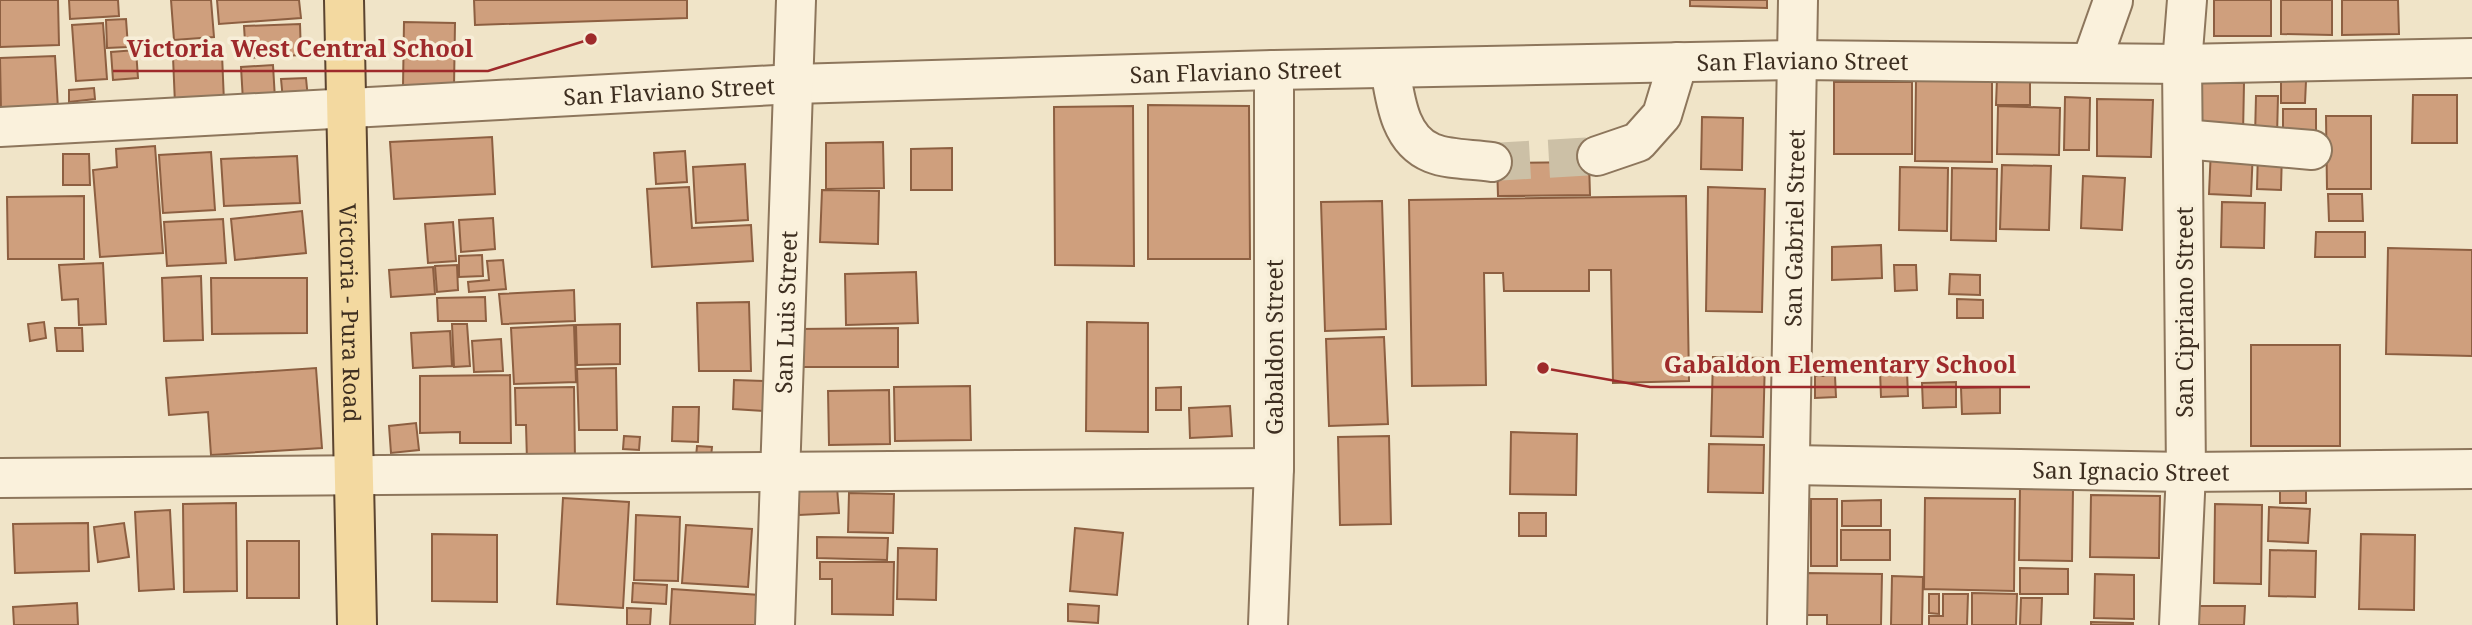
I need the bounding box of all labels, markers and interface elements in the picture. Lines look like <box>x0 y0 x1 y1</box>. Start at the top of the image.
callout: Victoria West Central School <box>113 26 488 71</box>
text: Victoria West Central School <box>127 31 474 64</box>
street label: San Flaviano Street <box>1696 44 1909 78</box>
street label: San Flaviano Street <box>1129 53 1342 90</box>
street label: San Flaviano Street <box>562 69 776 112</box>
street label: San Gabriel Street <box>1776 129 1812 327</box>
street label: Victoria - Pura Road <box>332 203 369 423</box>
street label: San Cipriano Street <box>2168 206 2200 418</box>
street label: San Luis Street <box>767 230 804 394</box>
street label: Gabaldon Street <box>1258 259 1290 435</box>
callout: Gabaldon Elementary School <box>1650 342 2030 387</box>
text: Gabaldon Elementary School <box>1664 347 2017 380</box>
street label: San Ignacio Street <box>2032 453 2230 488</box>

